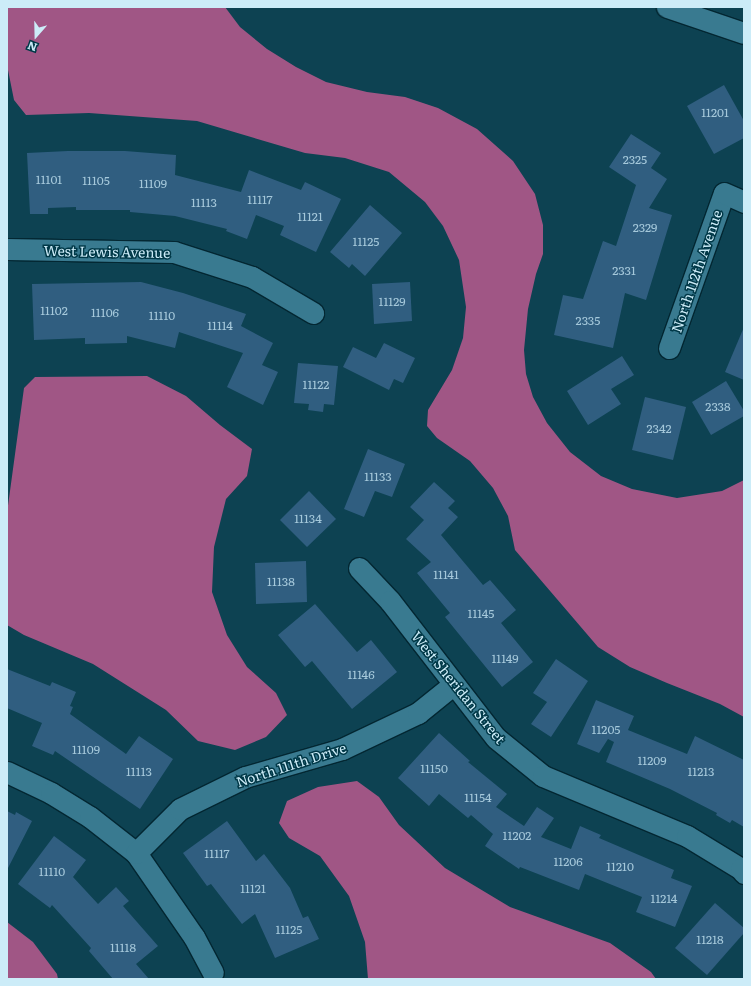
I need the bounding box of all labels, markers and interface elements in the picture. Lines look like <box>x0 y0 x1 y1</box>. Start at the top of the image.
north arrow <box>16 16 56 56</box>
text: N <box>25 38 39 56</box>
house number: 11201 <box>701 106 729 120</box>
house number: 2325 <box>623 153 647 167</box>
house number: 11101 <box>36 173 62 187</box>
house number: 11105 <box>82 174 110 188</box>
house number: 11109 <box>139 177 167 191</box>
house number: 11117 <box>247 193 273 207</box>
house number: 11113 <box>191 196 217 210</box>
street label: North 112th Avenue <box>667 207 725 335</box>
house number: 11121 <box>297 210 323 224</box>
house number: 2329 <box>633 221 657 235</box>
house number: 11125 <box>353 235 379 249</box>
street label: West Lewis Avenue <box>43 241 171 261</box>
house number: 2331 <box>612 264 636 278</box>
house number: 11129 <box>378 295 406 309</box>
house number: 11102 <box>40 304 68 318</box>
house number: 11106 <box>91 306 119 320</box>
house number: 11110 <box>149 309 175 323</box>
house number: 2335 <box>576 314 600 328</box>
house number: 11114 <box>207 319 233 333</box>
house number: 11122 <box>303 378 329 392</box>
house number: 2338 <box>705 400 731 414</box>
house number: 2342 <box>646 422 672 436</box>
house number: 11133 <box>364 470 392 484</box>
house number: 11134 <box>294 512 322 526</box>
house number: 11141 <box>433 568 459 582</box>
house number: 11138 <box>267 575 295 589</box>
house number: 11145 <box>468 607 494 621</box>
street label: West Sheridan Street <box>408 627 510 747</box>
house number: 11149 <box>491 652 519 666</box>
house number: 11146 <box>347 668 375 682</box>
house number: 11205 <box>592 723 620 737</box>
street label: North 111th Drive <box>234 738 348 790</box>
house number: 11109 <box>72 743 100 757</box>
house number: 11209 <box>637 754 667 768</box>
house number: 11150 <box>420 762 448 776</box>
house number: 11113 <box>126 765 152 779</box>
house number: 11213 <box>687 765 715 779</box>
house number: 11154 <box>464 791 492 805</box>
house number: 11202 <box>503 829 531 843</box>
house number: 11117 <box>204 847 230 861</box>
house number: 11206 <box>553 855 583 869</box>
house number: 11210 <box>606 860 634 874</box>
house number: 11110 <box>39 865 65 879</box>
house number: 11121 <box>240 882 266 896</box>
house number: 11214 <box>651 892 677 906</box>
house number: 11125 <box>276 923 302 937</box>
house number: 11218 <box>696 933 724 947</box>
house number: 11118 <box>110 941 136 955</box>

